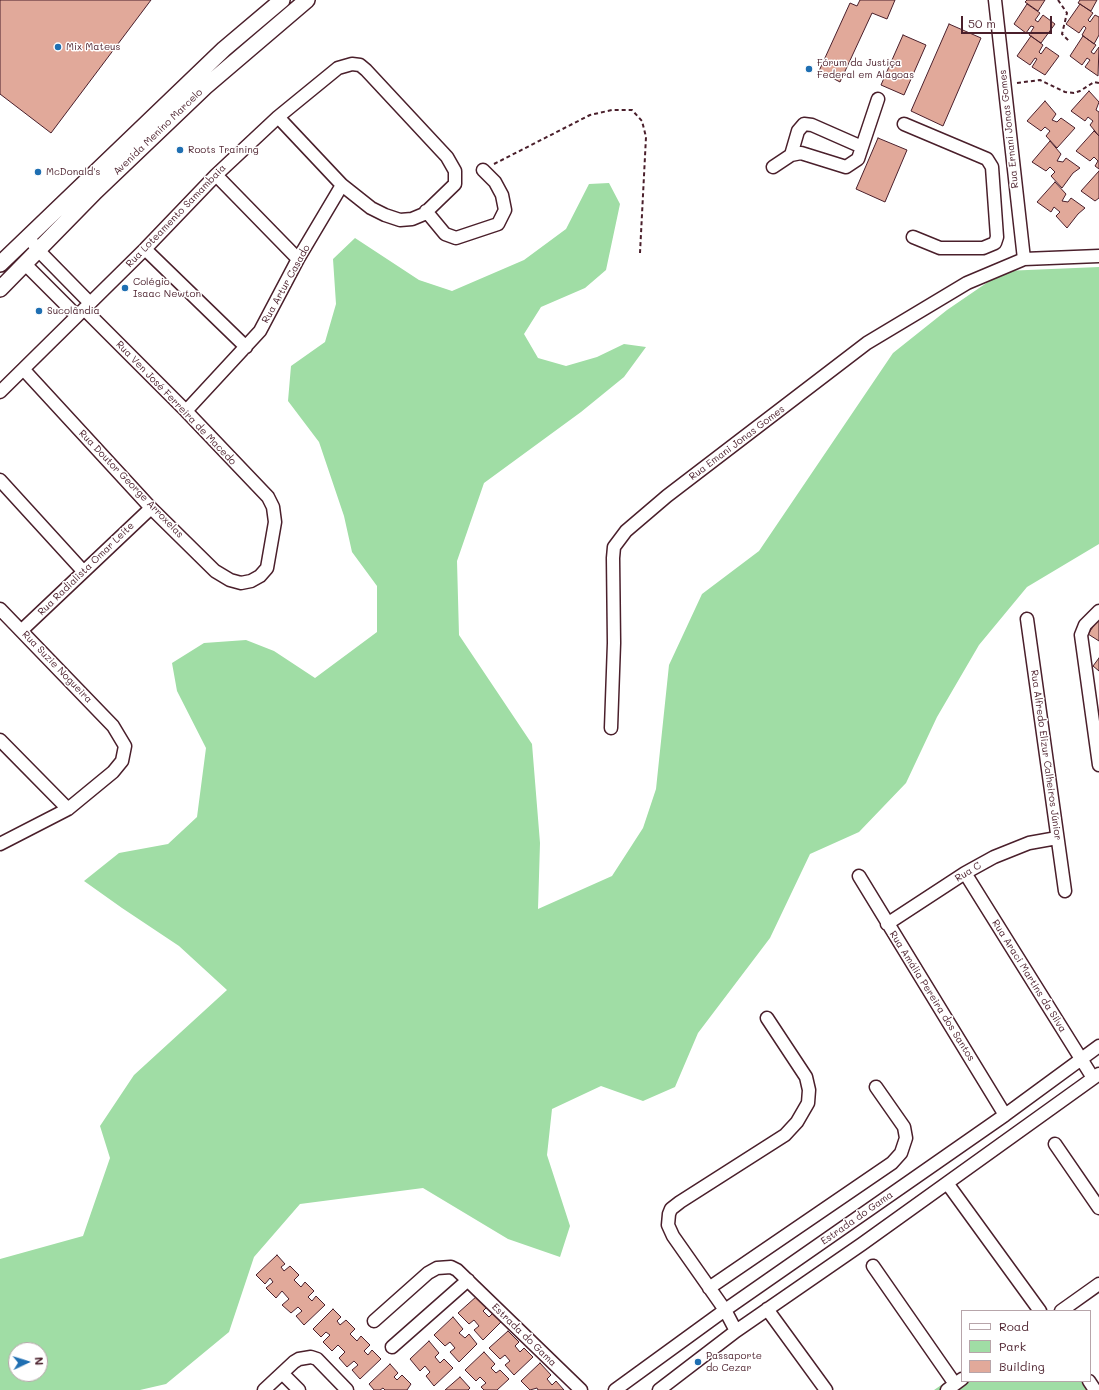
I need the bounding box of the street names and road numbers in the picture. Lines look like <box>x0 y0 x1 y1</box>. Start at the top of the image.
street label: Rua Ernani Jonas Gomes <box>997 69 1021 189</box>
street label: Avenida Menino Marcelo <box>111 86 205 178</box>
street label: Rua Loteamento Samambaia <box>124 162 228 270</box>
street label: Rua Artur Casado <box>259 243 313 325</box>
street label: Rua Ven José Ferreira de Macedo <box>113 338 239 468</box>
street label: Rua Emani Jonas Gomes <box>687 403 787 483</box>
street label: Rua Doutor George Arroxelas <box>76 427 186 541</box>
street label: Rua Radialista Omar Leite <box>35 520 137 618</box>
street label: Rua Suzie Nogueira <box>20 628 94 706</box>
street label: Rua Alfredo Elizur Calheiros Júnior <box>1028 669 1064 841</box>
street label: Rua C <box>953 860 983 884</box>
street label: Rua Araci Martins da Silva <box>989 918 1069 1034</box>
street label: Rua Amália Pereira dos Santos <box>887 929 977 1063</box>
street label: Estrada do Gama <box>819 1189 895 1247</box>
street label: Estrada do Gama <box>489 1301 559 1369</box>

